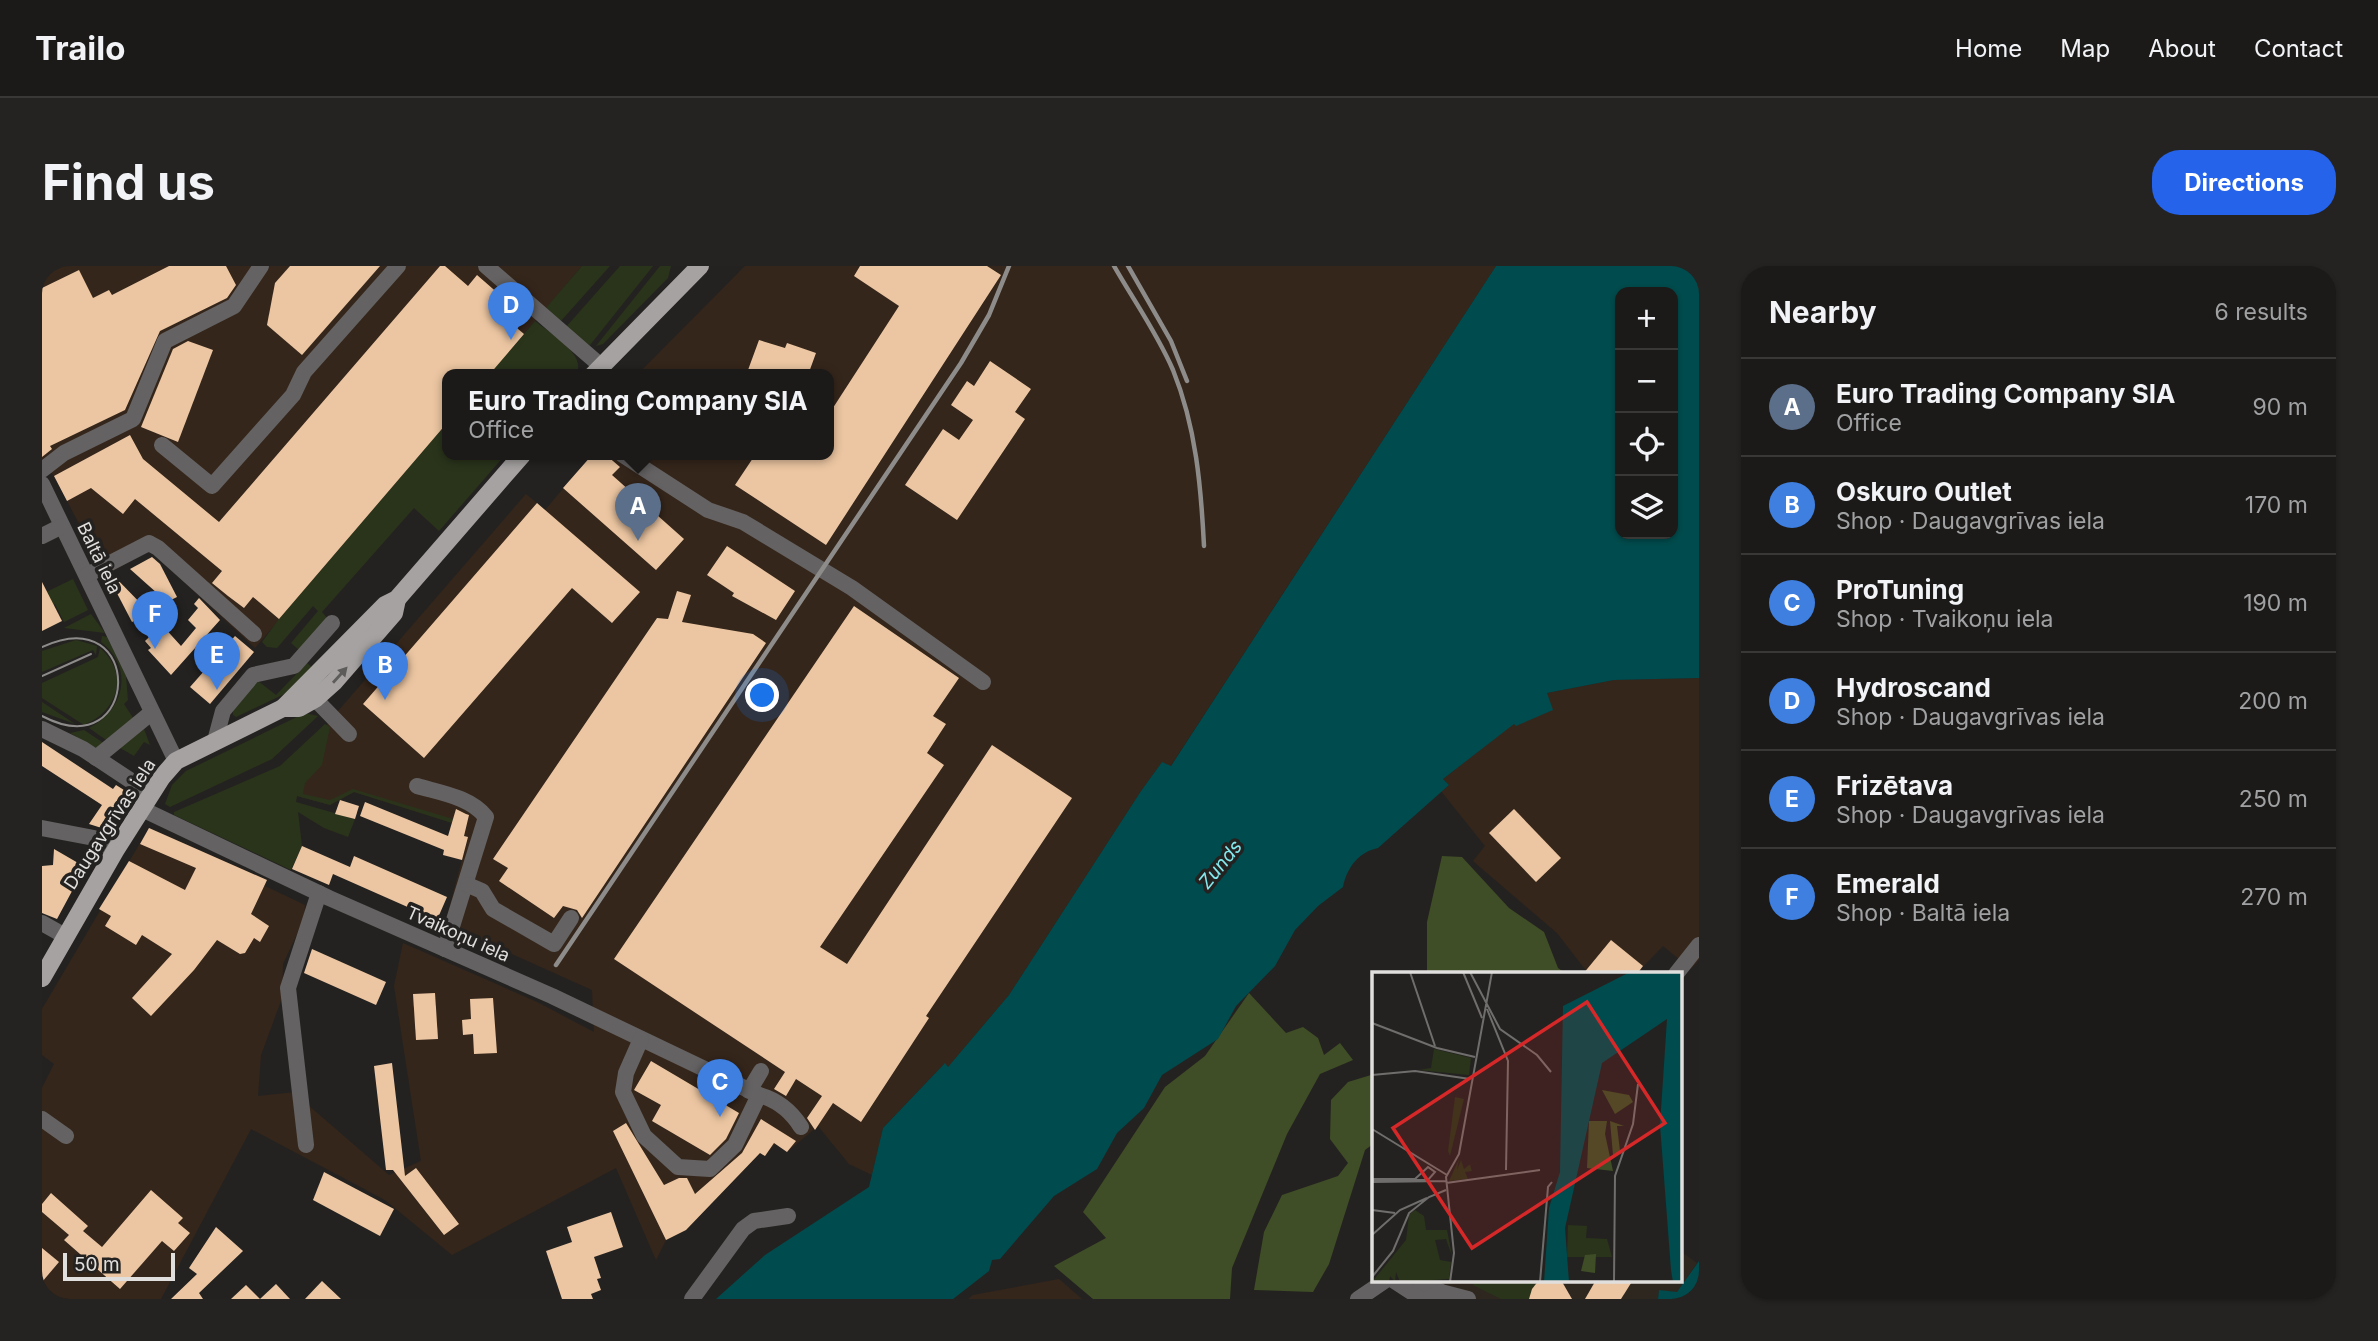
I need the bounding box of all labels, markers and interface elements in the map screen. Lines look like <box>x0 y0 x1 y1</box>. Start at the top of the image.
text: Trailo <box>35 28 125 68</box>
text: Home <box>1955 34 2022 63</box>
text: Map <box>2060 34 2110 63</box>
text: About <box>2148 34 2216 63</box>
text: Contact <box>2254 34 2343 63</box>
button: Directions <box>2152 150 2336 215</box>
text: Find us <box>42 153 215 212</box>
pin: D <box>488 282 534 340</box>
map controls <box>1615 287 1678 539</box>
button: + <box>1615 287 1678 350</box>
text: Nearby <box>1769 294 1877 330</box>
text: 6 results <box>2214 298 2308 326</box>
button: − <box>1615 350 1678 413</box>
popup <box>442 369 834 460</box>
text: Euro Trading Company SIA <box>1836 378 2175 409</box>
text: Euro Trading Company SIA <box>468 385 808 416</box>
text: A <box>1783 393 1801 421</box>
text: 90 m <box>2253 393 2308 421</box>
text: Office <box>1836 409 1902 437</box>
button: locate <box>1615 413 1678 476</box>
text: Office <box>468 416 534 444</box>
button: layers <box>1615 476 1678 539</box>
text: Oskuro Outlet <box>1836 476 2012 507</box>
pin: A <box>615 483 661 541</box>
text: B <box>1784 491 1800 519</box>
text: 170 m <box>2245 491 2308 519</box>
text: Shop · Daugavgrīvas iela <box>1836 507 2105 535</box>
street label: Baltā iela <box>73 519 126 597</box>
text: ProTuning <box>1836 574 1964 605</box>
text: C <box>1783 589 1801 617</box>
text: 190 m <box>2243 589 2308 617</box>
pin: F <box>132 591 178 649</box>
text: Shop · Tvaikoņu iela <box>1836 605 2054 633</box>
pin: E <box>194 632 240 690</box>
pin: B <box>362 642 408 700</box>
one-way arrow <box>331 667 347 684</box>
text: Hydroscand <box>1836 672 1991 703</box>
your location <box>745 678 779 712</box>
text: D <box>1784 687 1800 715</box>
text: 200 m <box>2238 687 2308 715</box>
text: Shop · Daugavgrīvas iela <box>1836 703 2105 731</box>
street label: Daugavgrīvas iela <box>60 755 160 893</box>
text: Frizētava <box>1836 770 1953 801</box>
text: E <box>1785 785 1799 813</box>
text: 250 m <box>2239 785 2308 813</box>
text: Shop · Daugavgrīvas iela <box>1836 801 2105 829</box>
water label: Zunds <box>1194 835 1247 893</box>
text: Emerald <box>1836 868 1940 899</box>
text: F <box>1785 883 1799 911</box>
text: 270 m <box>2240 883 2308 911</box>
text: Shop · Baltā iela <box>1836 899 2010 927</box>
street label: Tvaikoņu iela <box>403 901 513 967</box>
inset map <box>1372 972 1682 1282</box>
pin: C <box>697 1059 743 1117</box>
scale bar <box>63 1250 175 1282</box>
text: 50 m <box>74 1253 120 1276</box>

